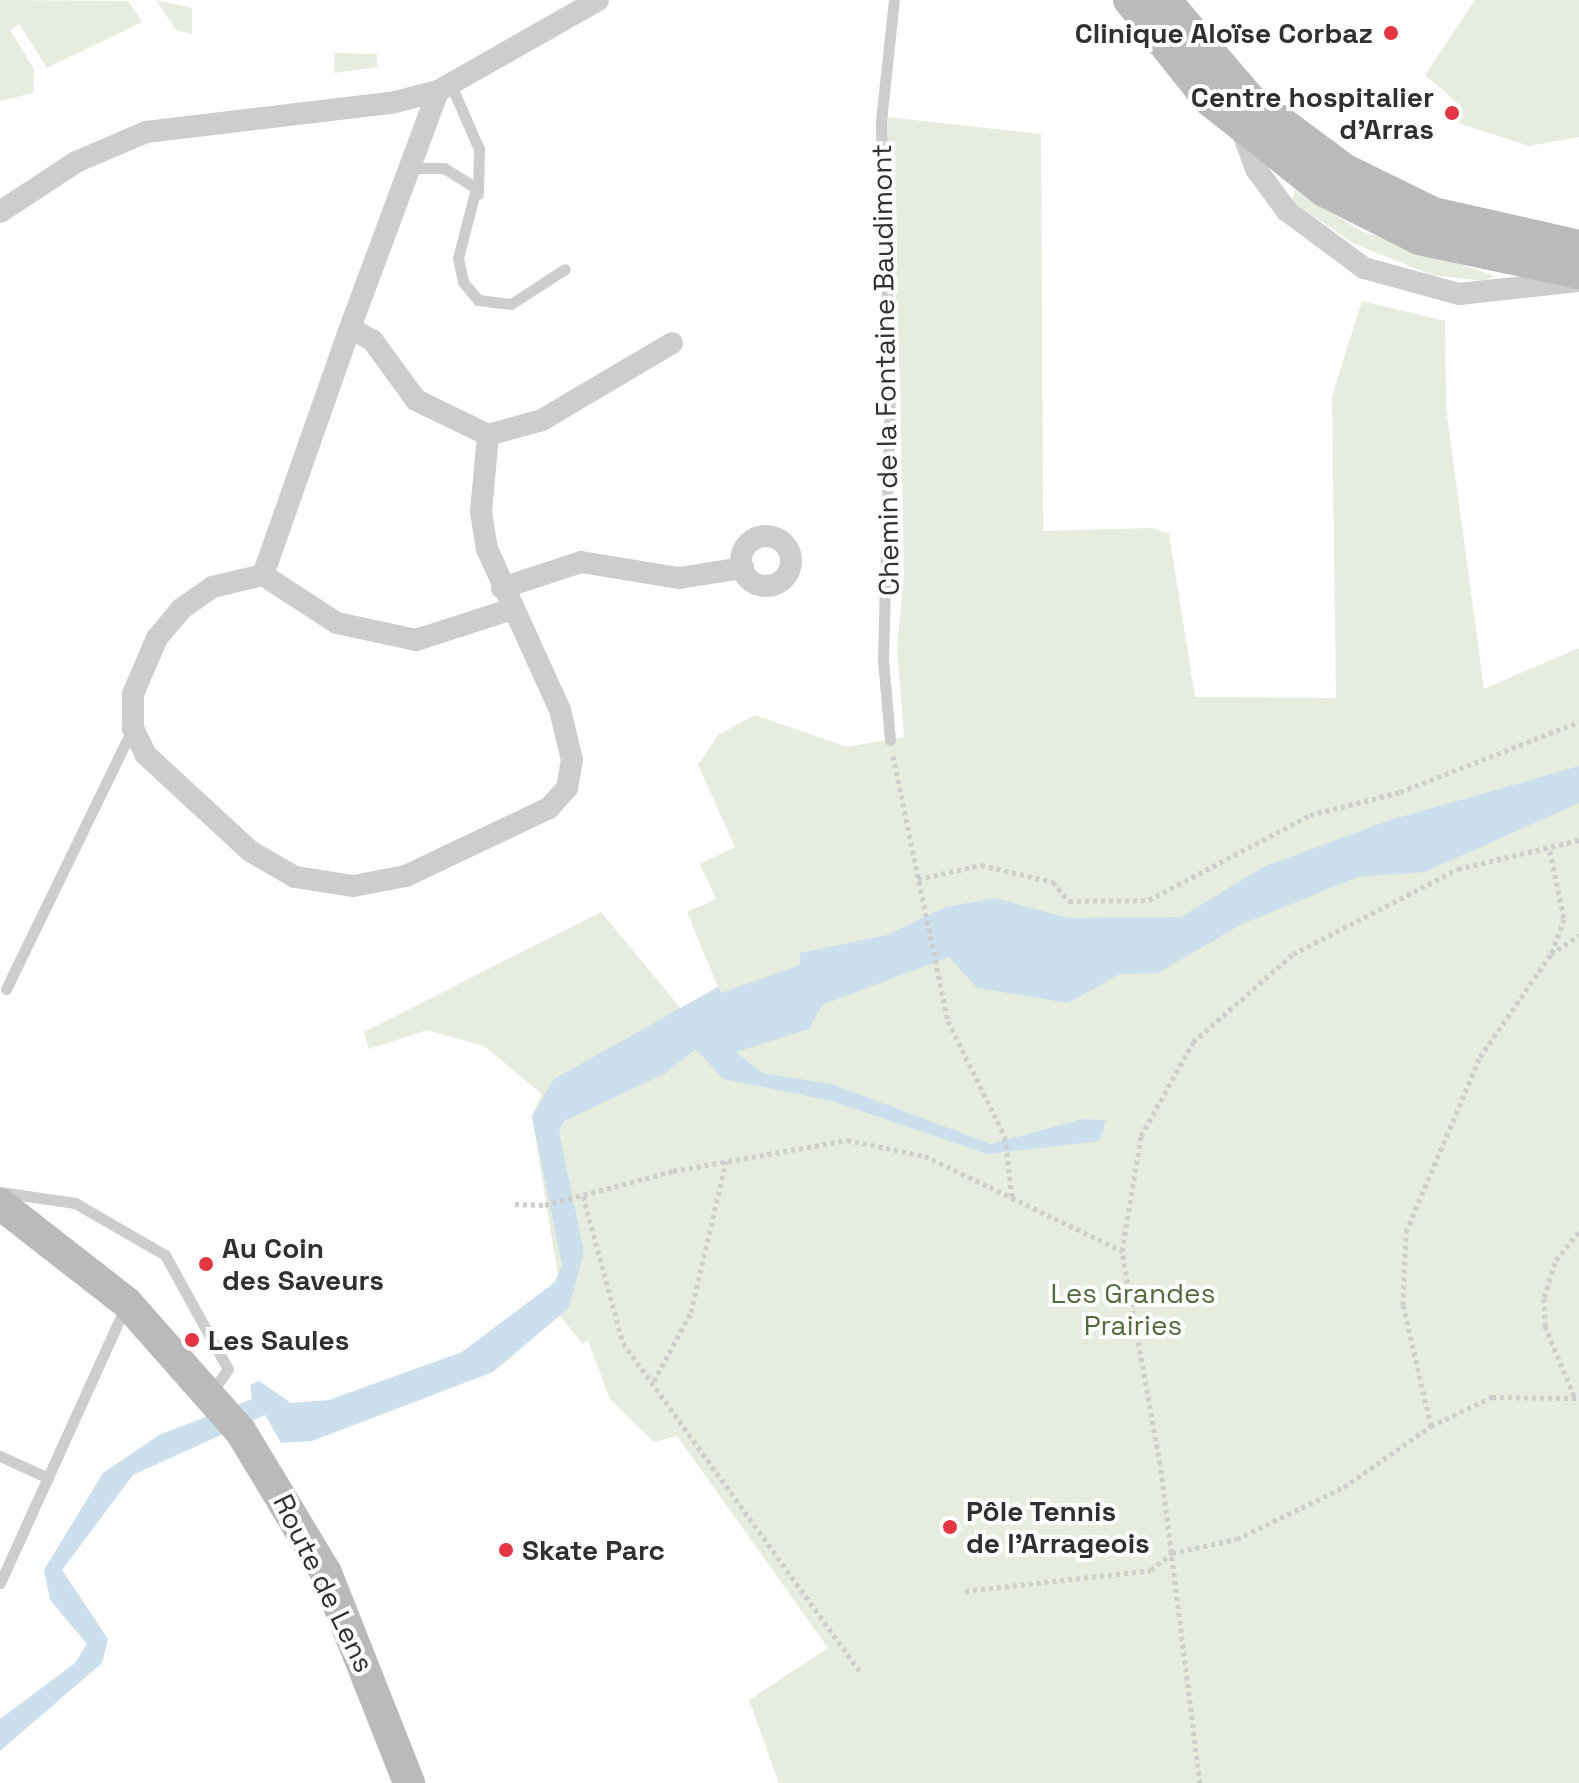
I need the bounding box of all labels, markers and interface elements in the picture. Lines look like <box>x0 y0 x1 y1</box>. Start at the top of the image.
place label: Clinique Aloïse Corbaz <box>1074 16 1373 50</box>
marker: Clinique Aloïse Corbaz <box>1380 22 1402 44</box>
place label: Centre hospitalier d'Arras <box>1191 80 1434 146</box>
marker: Centre hospitalier d'Arras <box>1441 102 1463 124</box>
street label: Chemin de la Fontaine Baudimont <box>864 144 906 596</box>
place label: Au Coin des Saveurs <box>222 1231 384 1297</box>
marker: Au Coin des Saveurs <box>197 1255 215 1273</box>
park label: Les Grandes Prairies <box>1051 1276 1215 1342</box>
place label: Les Saules <box>208 1323 349 1357</box>
marker: Les Saules <box>183 1331 201 1349</box>
street label: Route de Lens <box>266 1489 382 1677</box>
place label: Pôle Tennis de l'Arrageois <box>966 1494 1150 1560</box>
marker: Pôle Tennis de l'Arrageois <box>941 1518 959 1536</box>
place label: Skate Parc <box>522 1533 665 1567</box>
marker: Skate Parc <box>497 1541 515 1559</box>

